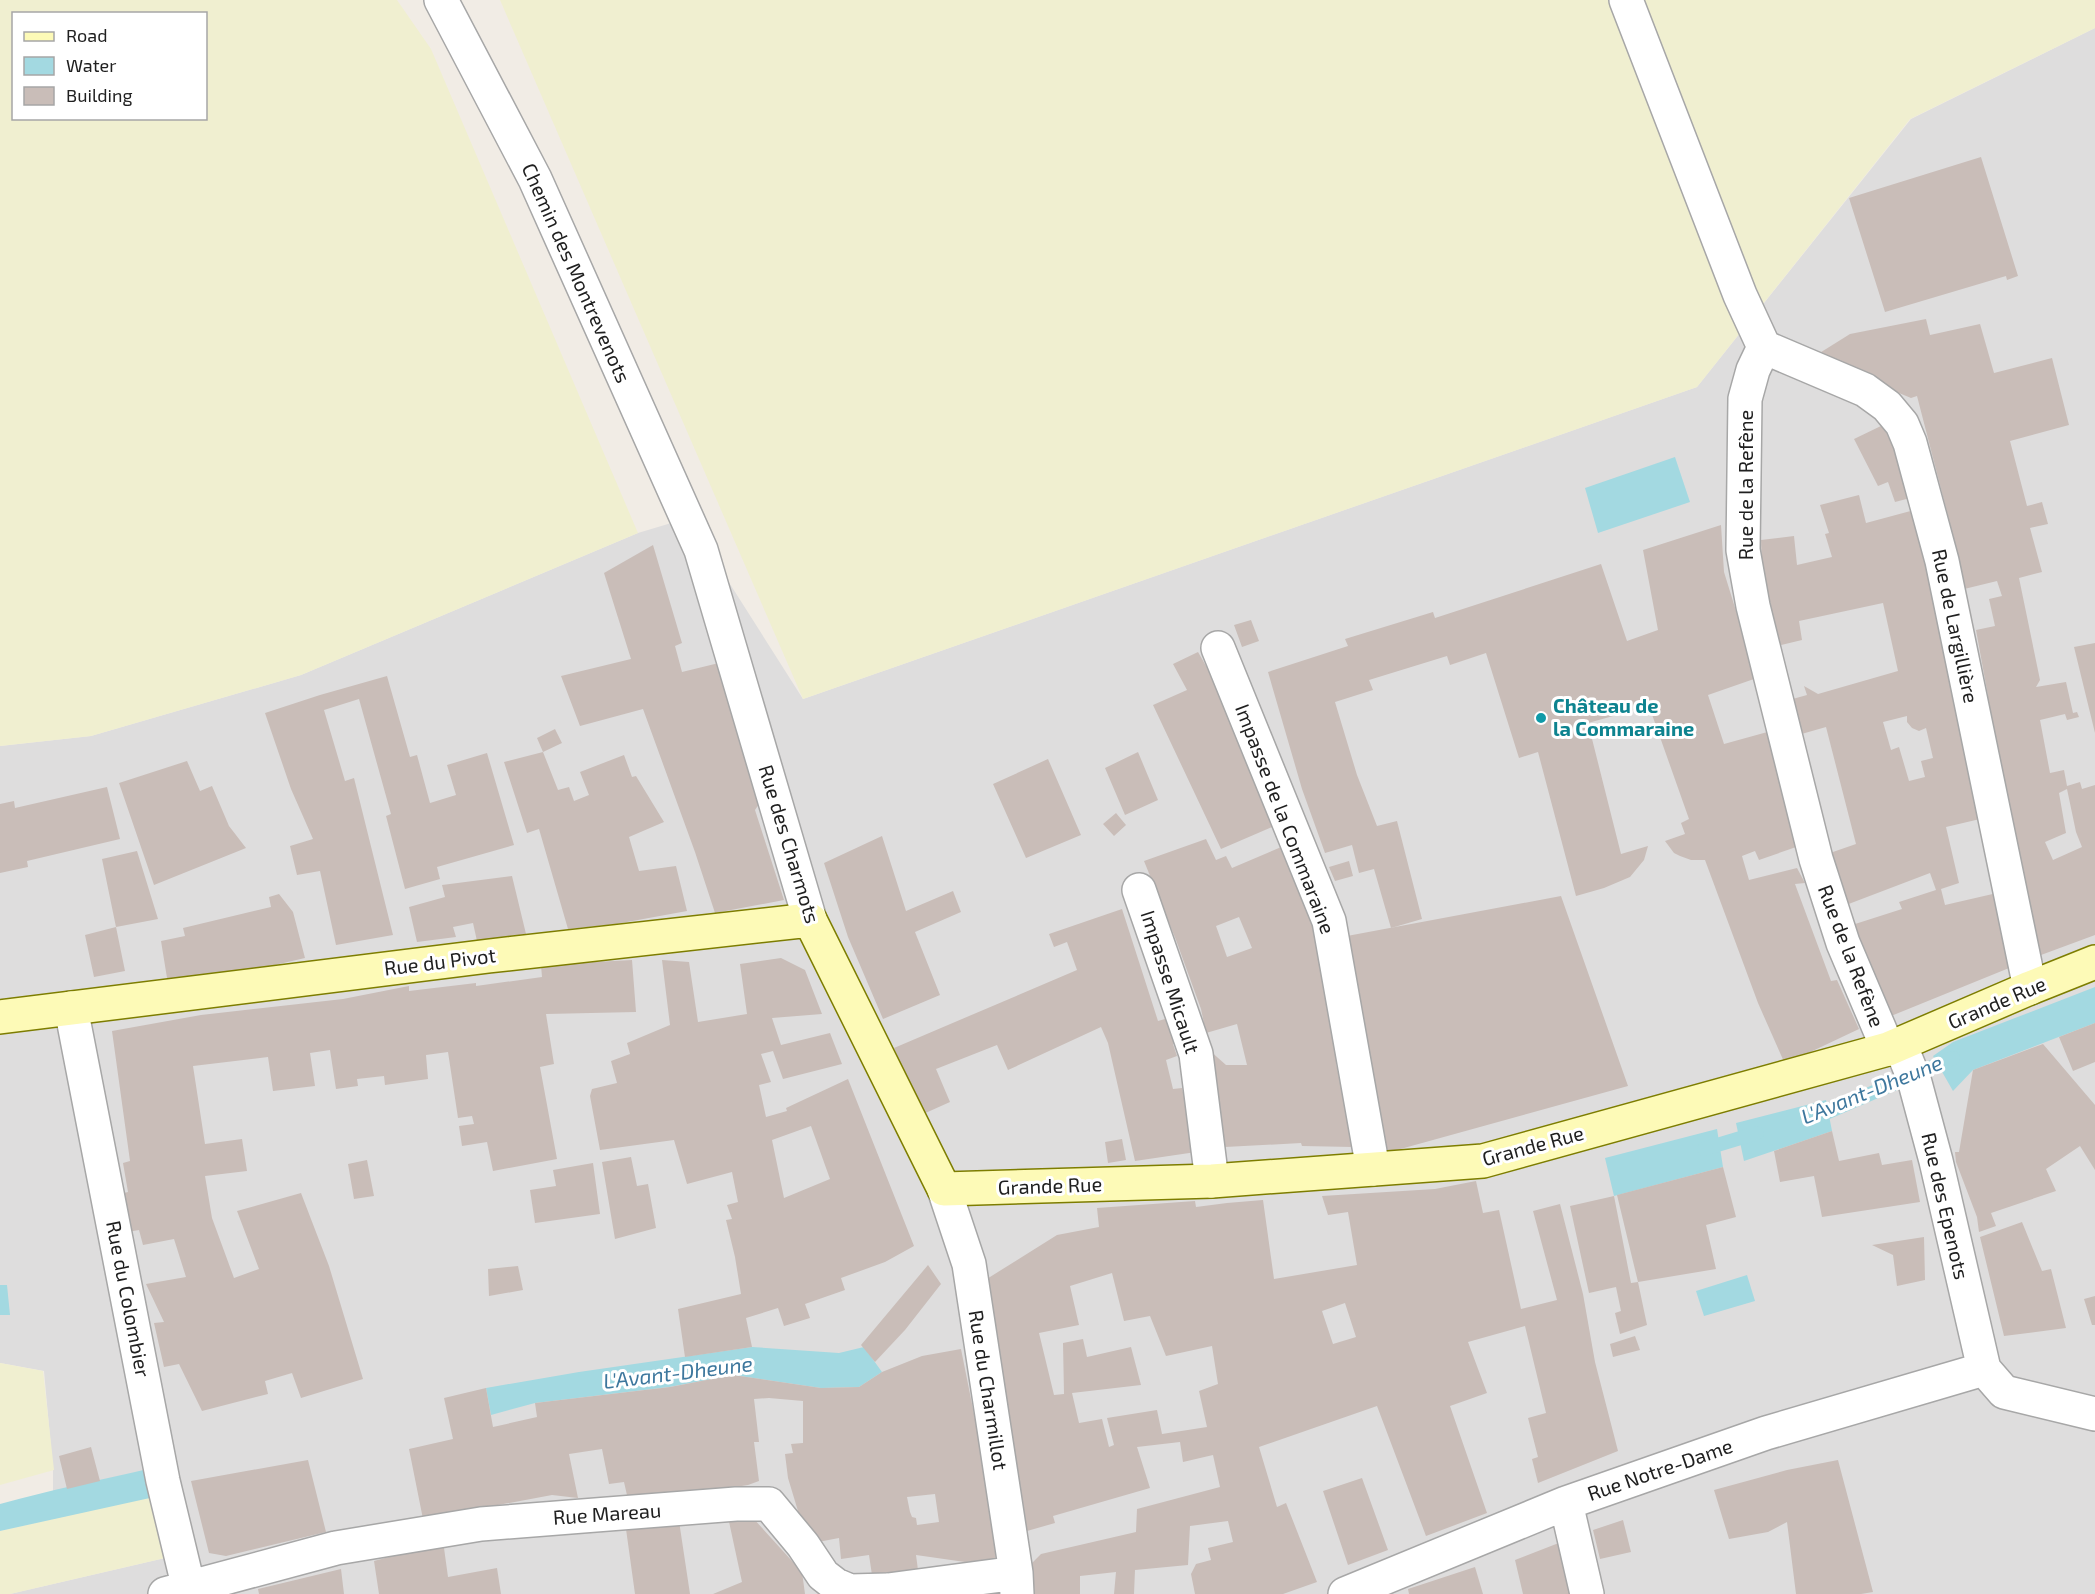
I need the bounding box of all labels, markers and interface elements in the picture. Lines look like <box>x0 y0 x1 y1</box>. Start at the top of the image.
legend <box>12 12 207 120</box>
text: Road <box>66 24 107 46</box>
text: Water <box>66 54 116 76</box>
text: Building <box>66 84 133 106</box>
street label: Chemin des Montrevenots <box>518 159 636 386</box>
street label: Rue de la Refène <box>1733 410 1757 560</box>
street label: Rue de Largillière <box>1928 546 1984 705</box>
place label: Château de la Commaraine <box>1553 693 1694 740</box>
street label: Impasse de la Commaraine <box>1231 700 1341 937</box>
marker: Château de la Commaraine <box>1534 711 1548 725</box>
street label: Rue des Charmots <box>754 762 825 926</box>
street label: Rue de la Refène <box>1814 881 1890 1030</box>
street label: Impasse Micault <box>1137 907 1205 1057</box>
street label: Rue du Pivot <box>383 942 498 980</box>
street label: Grande Rue <box>1944 971 2049 1034</box>
water label: L'Avant-Dheune <box>1797 1049 1946 1128</box>
street label: Grande Rue <box>1479 1120 1586 1170</box>
street label: Rue des Epenots <box>1917 1130 1975 1282</box>
street label: Grande Rue <box>997 1171 1103 1199</box>
street label: Rue du Colombier <box>102 1218 156 1379</box>
street label: Rue du Charmillot <box>964 1308 1014 1472</box>
water label: L'Avant-Dheune <box>602 1350 754 1393</box>
street label: Rue Notre-Dame <box>1584 1433 1735 1505</box>
street label: Rue Mareau <box>552 1497 662 1529</box>

